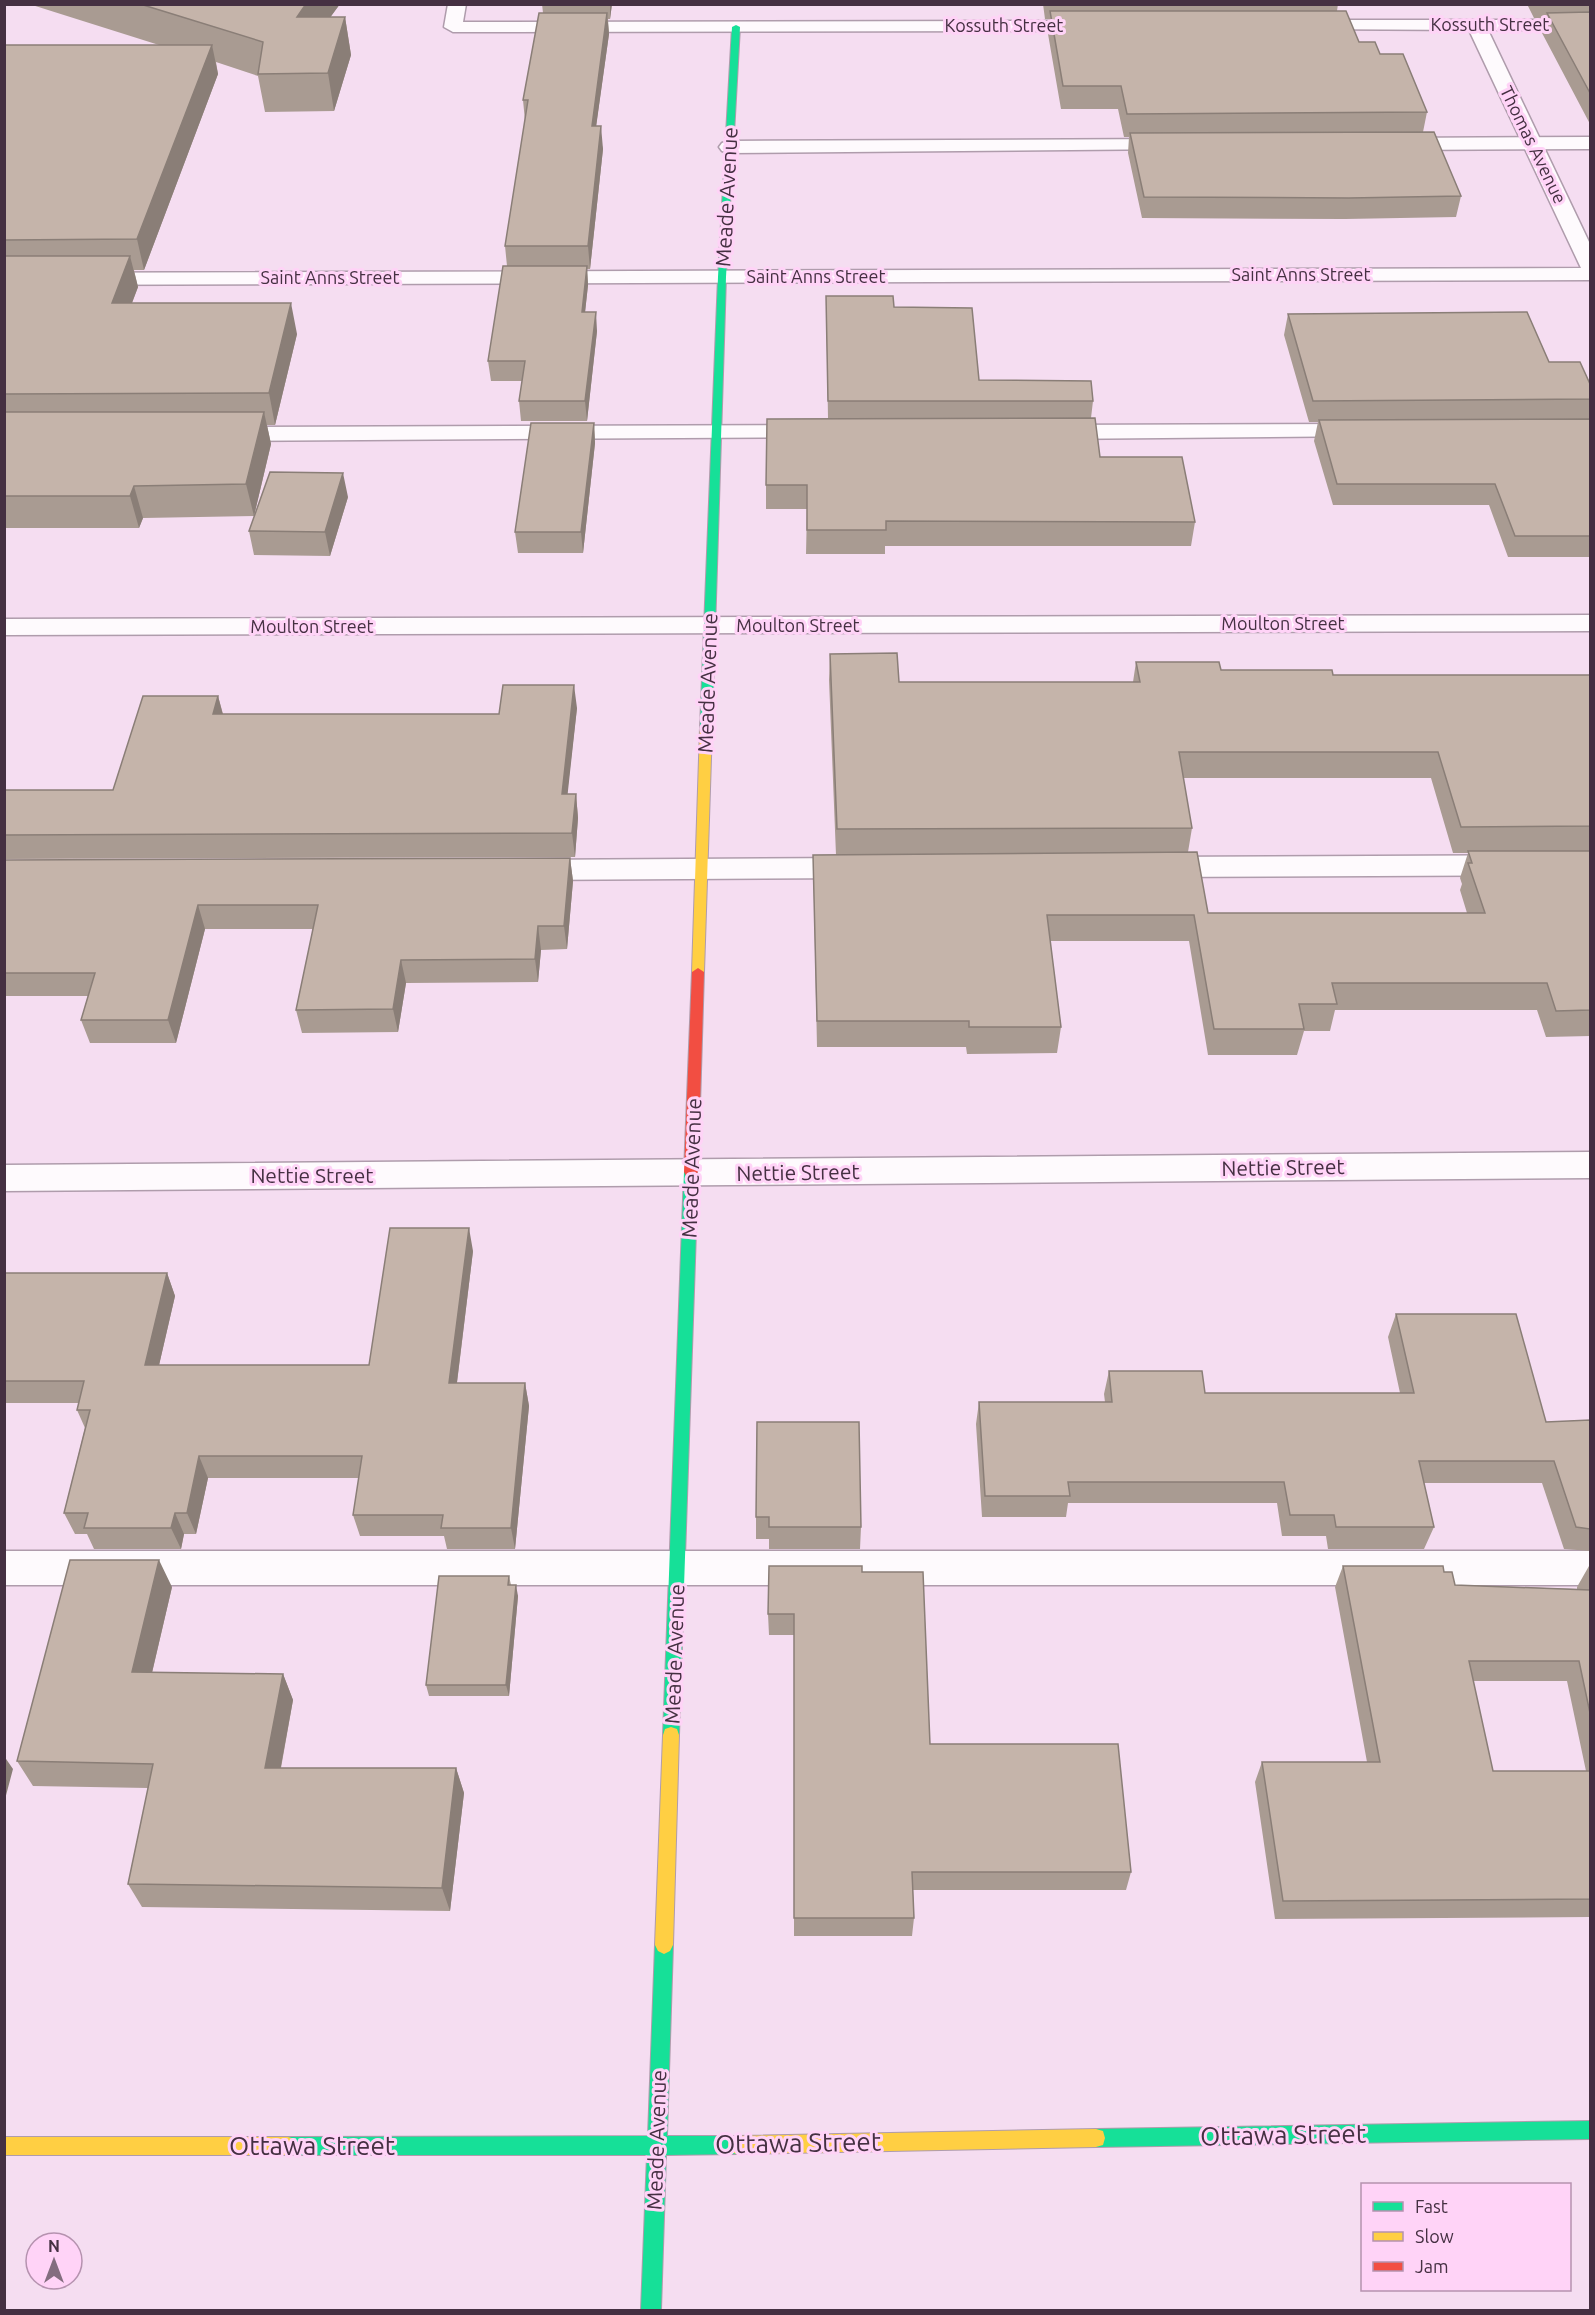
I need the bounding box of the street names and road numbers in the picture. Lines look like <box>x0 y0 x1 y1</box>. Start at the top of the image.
street label: Kossuth Street <box>1431 14 1549 34</box>
street label: Kossuth Street <box>945 15 1063 35</box>
street label: Thomas Avenue <box>1497 83 1571 207</box>
street label: Meade Avenue <box>710 126 742 268</box>
street label: Saint Anns Street <box>1232 264 1371 284</box>
street label: Saint Anns Street <box>747 266 886 286</box>
street label: Saint Anns Street <box>261 267 400 287</box>
street label: Meade Avenue <box>693 613 721 753</box>
street label: Moulton Street <box>1221 613 1345 633</box>
street label: Moulton Street <box>736 615 860 635</box>
street label: Moulton Street <box>250 616 374 636</box>
street label: Meade Avenue <box>677 1098 705 1238</box>
street label: Nettie Street <box>1221 1154 1345 1180</box>
street label: Nettie Street <box>736 1159 860 1185</box>
street label: Nettie Street <box>250 1163 374 1187</box>
street label: Meade Avenue <box>660 1584 688 1724</box>
street label: Meade Avenue <box>642 2070 670 2210</box>
street label: Ottawa Street <box>1200 2119 1366 2150</box>
street label: Ottawa Street <box>715 2127 881 2158</box>
street label: Ottawa Street <box>229 2131 395 2160</box>

